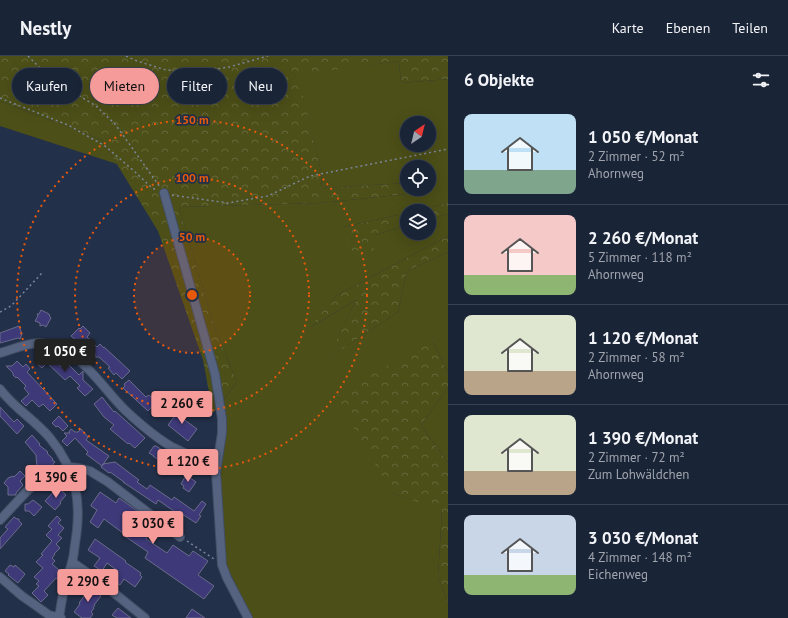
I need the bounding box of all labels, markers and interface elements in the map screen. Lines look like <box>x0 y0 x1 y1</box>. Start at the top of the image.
text: Nestly <box>20 16 71 40</box>
text: Karte <box>612 19 644 37</box>
text: Ebenen <box>666 19 710 37</box>
text: Teilen <box>732 19 768 37</box>
chip: Kaufen <box>12 68 82 104</box>
chip: Mieten <box>90 68 159 104</box>
chip: Filter <box>167 68 227 104</box>
chip: Neu <box>235 68 287 104</box>
text: 6 Objekte <box>464 69 534 91</box>
icon: filters <box>750 69 772 91</box>
text: 150 m <box>175 112 209 127</box>
north arrow <box>400 116 436 152</box>
map controls <box>400 116 436 240</box>
text: 1 050 €/Monat <box>588 126 698 148</box>
icon: home <box>496 130 544 178</box>
text: 2 Zimmer · 52 m² <box>588 148 685 165</box>
button: locate <box>400 160 436 196</box>
text: Ahornweg <box>588 165 644 182</box>
text: 100 m <box>175 170 209 185</box>
button: layers <box>400 204 436 240</box>
text: 2 260 €/Monat <box>588 227 698 249</box>
text: 50 m <box>179 229 205 244</box>
icon: home <box>496 231 544 279</box>
text: 5 Zimmer · 118 m² <box>588 249 692 266</box>
text: Ahornweg <box>588 266 644 283</box>
centre of rings <box>185 288 199 302</box>
text: 1 120 €/Monat <box>588 327 698 349</box>
icon: home <box>496 331 544 379</box>
pin: 1 050 € <box>28 339 102 373</box>
text: 1 050 € <box>43 343 87 360</box>
text: 2 Zimmer · 58 m² <box>588 349 685 366</box>
text: Ahornweg <box>588 366 644 383</box>
pin: 2 260 € <box>145 391 219 425</box>
text: 2 260 € <box>160 395 204 412</box>
text: 1 390 €/Monat <box>588 427 698 449</box>
icon: home <box>496 431 544 479</box>
pin: 1 120 € <box>151 449 225 483</box>
text: 2 Zimmer · 72 m² <box>588 449 685 466</box>
text: 1 120 € <box>166 453 210 470</box>
pin: 1 390 € <box>19 465 93 499</box>
text: Zum Lohwäldchen <box>588 466 689 483</box>
text: 1 390 € <box>34 469 78 486</box>
pin: 3 030 € <box>116 511 190 545</box>
text: 3 030 € <box>131 515 175 532</box>
text: 3 030 €/Monat <box>588 527 698 549</box>
icon: home <box>496 531 544 579</box>
text: 4 Zimmer · 148 m² <box>588 549 692 566</box>
text: Eichenweg <box>588 566 648 583</box>
pin: 2 290 € <box>51 569 125 603</box>
text: 2 290 € <box>66 573 110 590</box>

